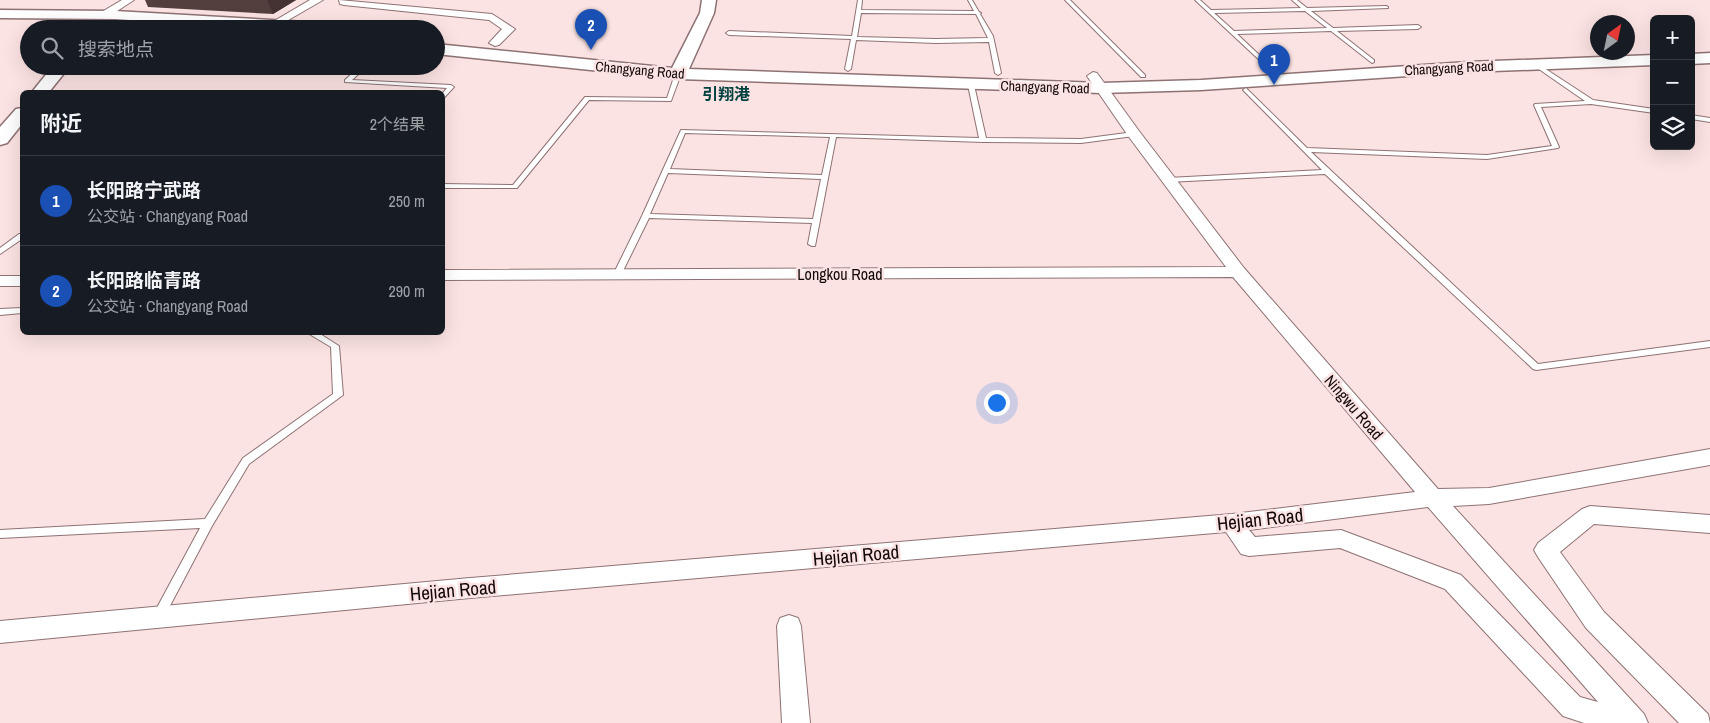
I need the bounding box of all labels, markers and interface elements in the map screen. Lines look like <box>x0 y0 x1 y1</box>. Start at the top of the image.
pin: 2 <box>575 9 607 50</box>
north arrow <box>1590 15 1635 60</box>
map controls <box>1650 15 1695 150</box>
button: + <box>1650 15 1695 60</box>
search box <box>20 20 445 75</box>
icon: search <box>38 34 66 62</box>
text: 搜索地点 <box>78 36 154 62</box>
pin: 1 <box>1258 44 1290 85</box>
street label: Changyang Road <box>595 57 685 83</box>
street label: Changyang Road <box>1404 57 1494 79</box>
button: − <box>1650 60 1695 105</box>
street label: Changyang Road <box>1000 76 1090 98</box>
district label: 引翔港 <box>702 83 750 105</box>
button: layers <box>1650 105 1695 150</box>
text: 附近 <box>40 109 82 138</box>
text: 2个结果 <box>370 113 425 135</box>
text: 长阳路宁武路 <box>87 177 201 203</box>
text: 1 <box>52 190 60 212</box>
text: 250 m <box>389 190 425 212</box>
text: 公交站 · Changyang Road <box>87 205 248 227</box>
street label: Longkou Road <box>797 263 883 285</box>
text: 长阳路临青路 <box>87 267 201 293</box>
text: 2 <box>52 280 60 302</box>
text: 290 m <box>389 280 425 302</box>
text: 公交站 · Changyang Road <box>87 295 248 317</box>
street label: Ningwu Road <box>1320 370 1388 444</box>
your location <box>984 390 1010 416</box>
street label: Hejian Road <box>1216 502 1304 536</box>
street label: Hejian Road <box>812 538 900 572</box>
street label: Hejian Road <box>409 573 497 607</box>

